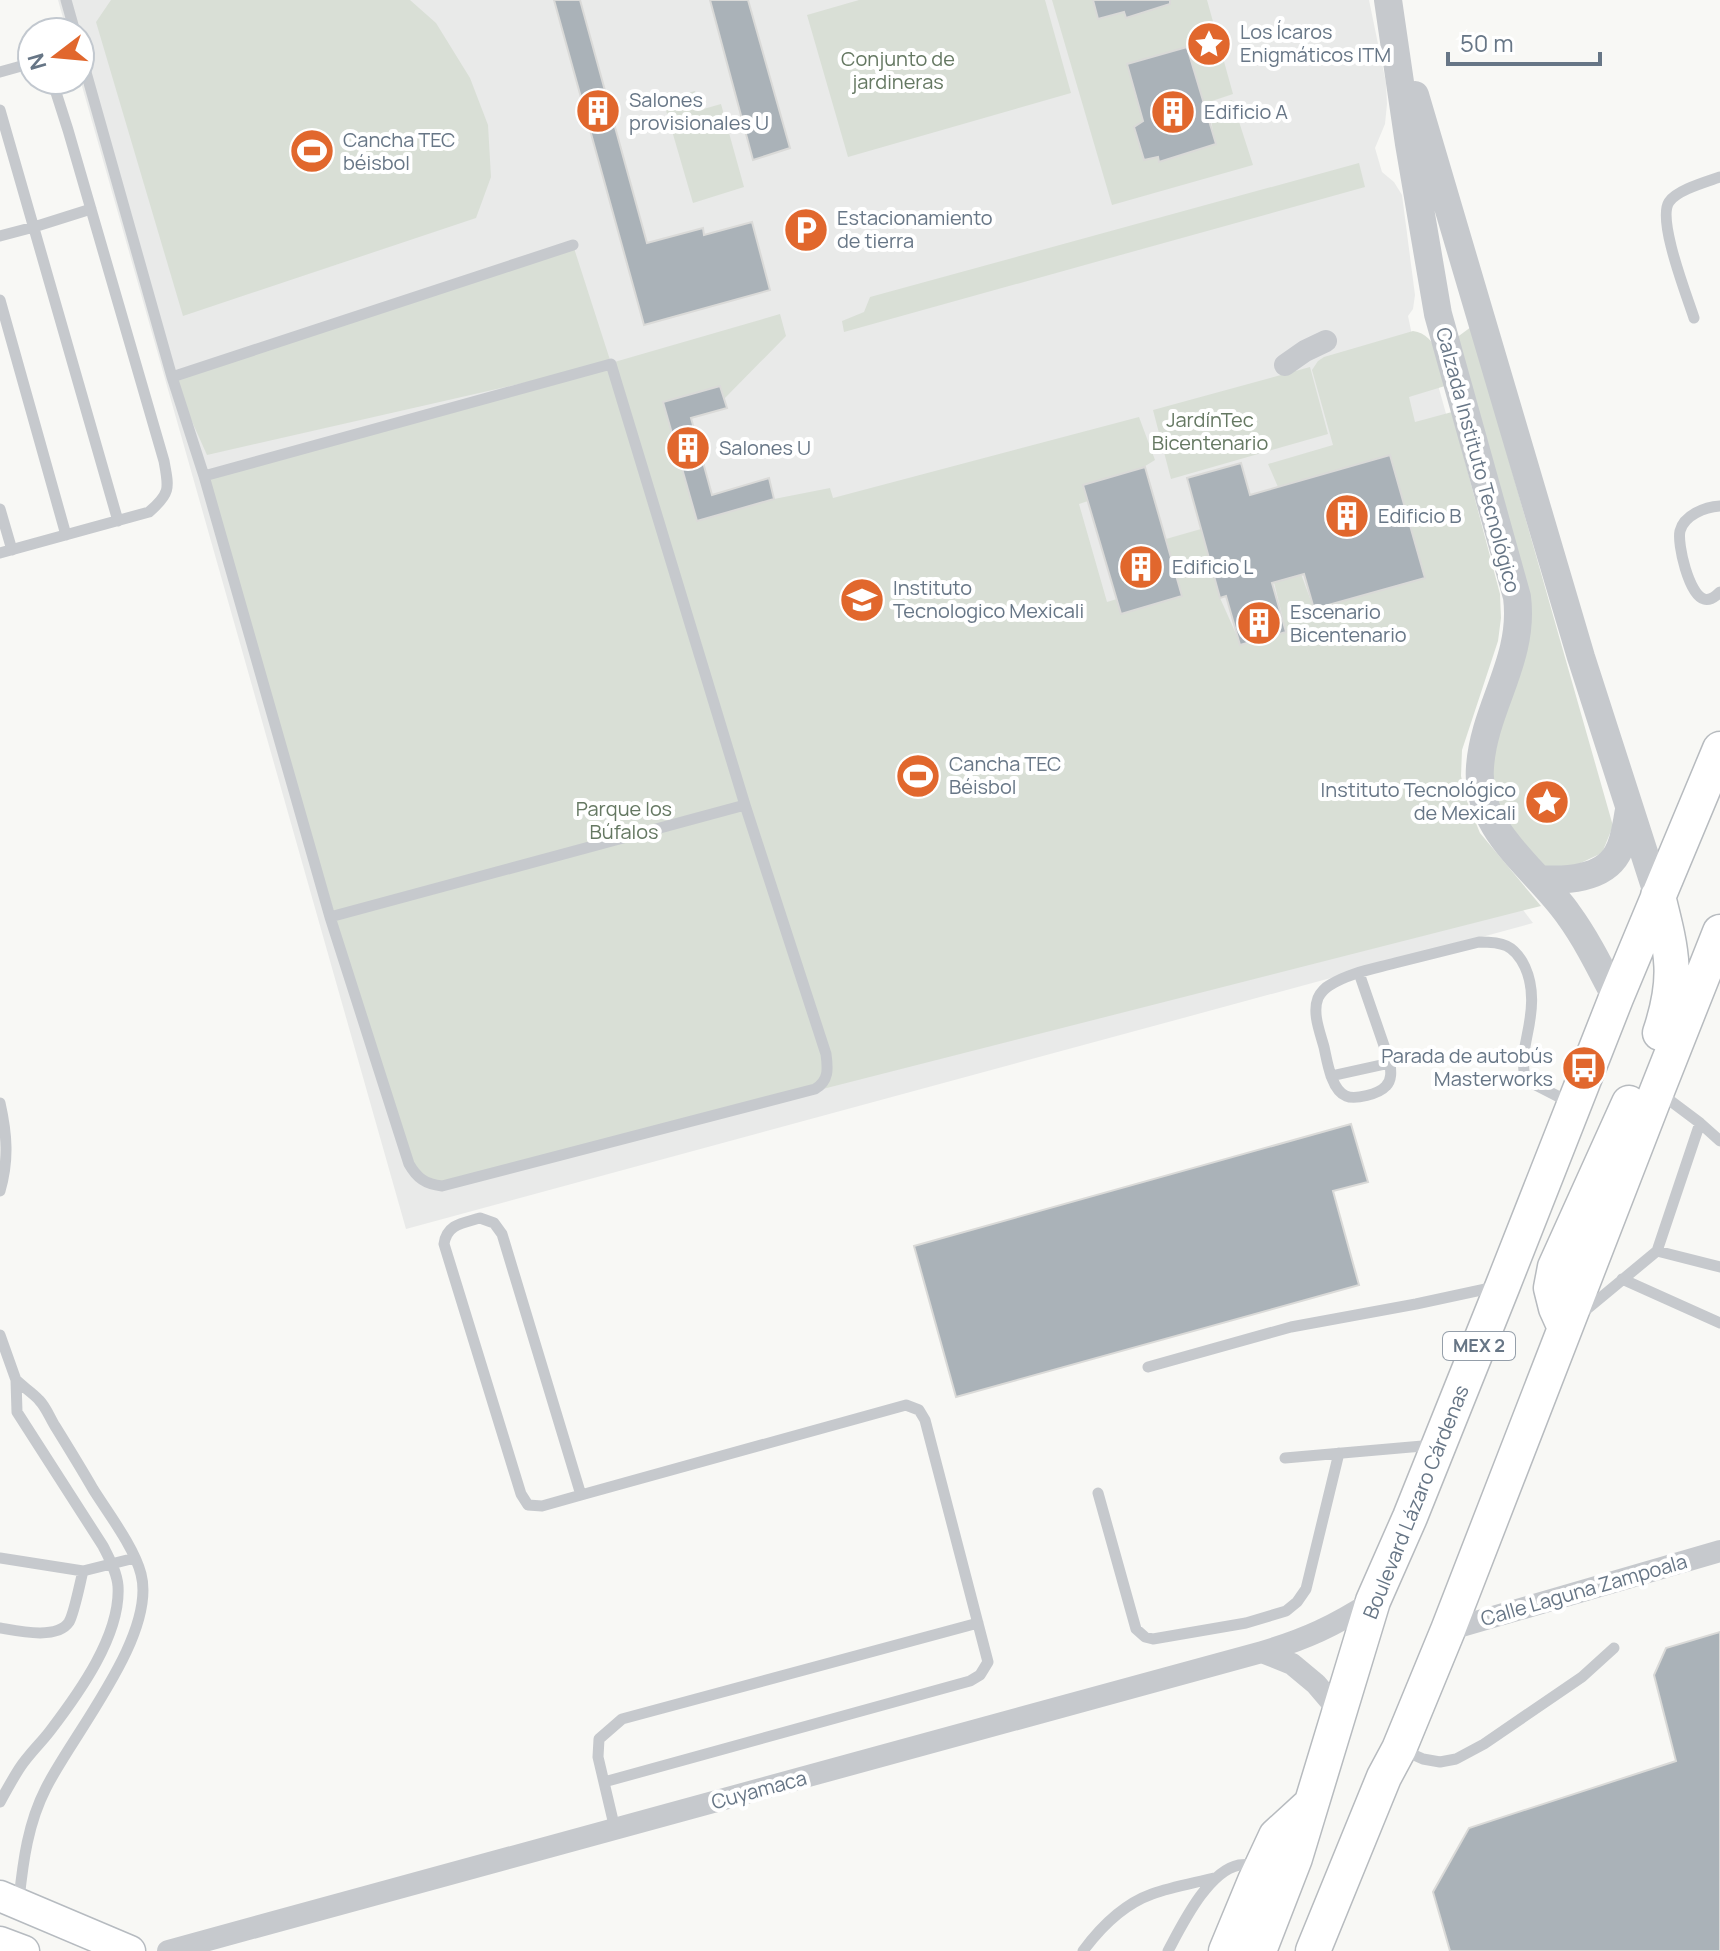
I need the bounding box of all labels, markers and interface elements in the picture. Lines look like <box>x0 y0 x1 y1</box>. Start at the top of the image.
north arrow <box>16 16 96 96</box>
scale bar <box>1448 16 1600 66</box>
place label: Los Ícaros Enigmáticos ITM <box>1240 18 1391 68</box>
place icon: Los Ícaros Enigmáticos ITM <box>1185 20 1233 68</box>
text: 50 m <box>1460 26 1514 59</box>
park label: Conjunto de jardineras <box>841 45 955 95</box>
text: N <box>20 50 53 73</box>
place label: Salones provisionales U <box>629 86 769 136</box>
building icon: Salones provisionales U <box>574 87 622 135</box>
building icon: Edificio A <box>1149 88 1197 136</box>
place label: Edificio A <box>1204 98 1288 125</box>
place label: Cancha TEC béisbol <box>343 126 455 176</box>
sports icon: Cancha TEC béisbol <box>288 127 336 175</box>
place label: Estacionamiento de tierra <box>837 204 993 254</box>
parking icon: Estacionamiento de tierra <box>782 206 830 254</box>
street label: Calzada Instituto Tecnológico <box>1430 324 1527 596</box>
park label: JardínTec Bicentenario <box>1152 406 1269 456</box>
building icon: Salones U <box>664 424 712 472</box>
place label: Salones U <box>719 434 811 461</box>
building icon: Edificio B <box>1323 492 1371 540</box>
place label: Edificio B <box>1378 502 1462 529</box>
building icon: Edificio L <box>1117 543 1165 591</box>
place label: Edificio L <box>1172 553 1253 580</box>
place label: Instituto Tecnologico Mexicali <box>893 574 1084 624</box>
school or university icon: Instituto Tecnologico Mexicali <box>838 576 886 624</box>
place label: Escenario Bicentenario <box>1290 598 1407 648</box>
building icon: Escenario Bicentenario <box>1235 599 1283 647</box>
place label: Cancha TEC Béisbol <box>949 750 1061 800</box>
sports icon: Cancha TEC Béisbol <box>894 752 942 800</box>
place label: Instituto Tecnológico de Mexicali <box>1321 776 1516 826</box>
place icon: Instituto Tecnológico de Mexicali <box>1523 778 1571 826</box>
park label: Parque los Búfalos <box>576 795 672 845</box>
place label: Parada de autobús Masterworks <box>1381 1042 1553 1092</box>
bus stop icon: Parada de autobús Masterworks <box>1560 1044 1608 1092</box>
road number: MEX 2 <box>1443 1332 1515 1360</box>
street label: Boulevard Lázaro Cárdenas <box>1356 1381 1475 1623</box>
street label: Calle Laguna Zampoala <box>1478 1547 1690 1632</box>
street label: Cuyamaca <box>708 1764 810 1815</box>

